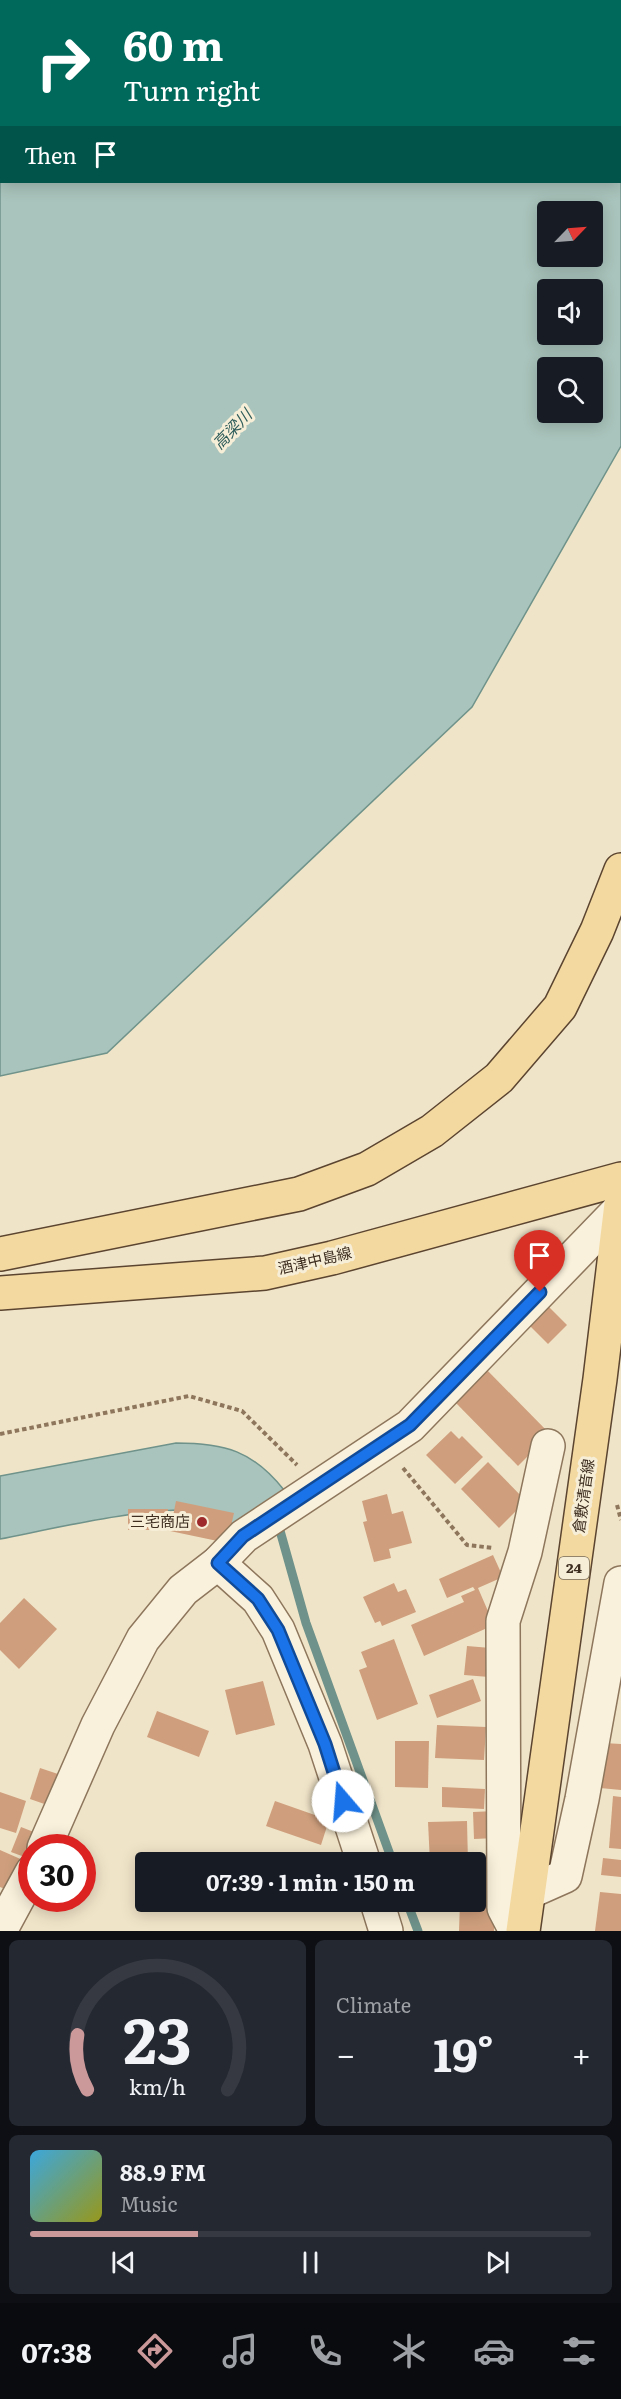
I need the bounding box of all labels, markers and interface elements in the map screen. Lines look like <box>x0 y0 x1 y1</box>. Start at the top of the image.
text: 60 m <box>123 12 224 74</box>
icon: right <box>24 24 102 102</box>
text: Turn right <box>123 69 260 109</box>
text: Then <box>24 138 77 171</box>
icon: arrive <box>89 138 122 171</box>
north arrow <box>537 201 603 267</box>
map controls <box>537 201 603 423</box>
button: sound <box>537 279 603 345</box>
button: search <box>537 357 603 423</box>
water label: 高梁川 <box>206 401 258 454</box>
pin <box>514 1230 565 1292</box>
icon: arrive <box>523 1239 556 1272</box>
street label: 酒津中島線 <box>276 1240 354 1279</box>
street label: 倉敷清音線 <box>566 1457 599 1535</box>
place label: 三宅商店 <box>130 1509 190 1532</box>
marker: 三宅商店 <box>195 1515 209 1529</box>
road number: 24 <box>559 1557 589 1579</box>
position arrow <box>311 1769 375 1833</box>
speed limit sign: 30 <box>18 1834 96 1912</box>
text: 07:39 · 1 min · 150 m <box>206 1865 415 1898</box>
text: Climate <box>336 1989 411 2019</box>
text: 23 <box>123 1991 192 2083</box>
text: 19° <box>433 2019 494 2086</box>
text: − <box>336 2028 355 2077</box>
text: + <box>572 2028 591 2077</box>
text: km/h <box>129 2070 186 2102</box>
text: 88.9 FM <box>120 2155 206 2188</box>
text: Music <box>120 2188 177 2218</box>
icon: previous <box>107 2246 140 2279</box>
icon: pause <box>294 2246 327 2279</box>
icon: next <box>481 2246 514 2279</box>
icon: directions <box>134 2330 176 2372</box>
icon: music <box>219 2330 261 2372</box>
icon: phone <box>304 2330 346 2372</box>
icon: climate <box>388 2330 430 2372</box>
icon: car <box>473 2330 515 2372</box>
icon: filters <box>558 2330 600 2372</box>
text: 07:38 <box>21 2331 92 2371</box>

